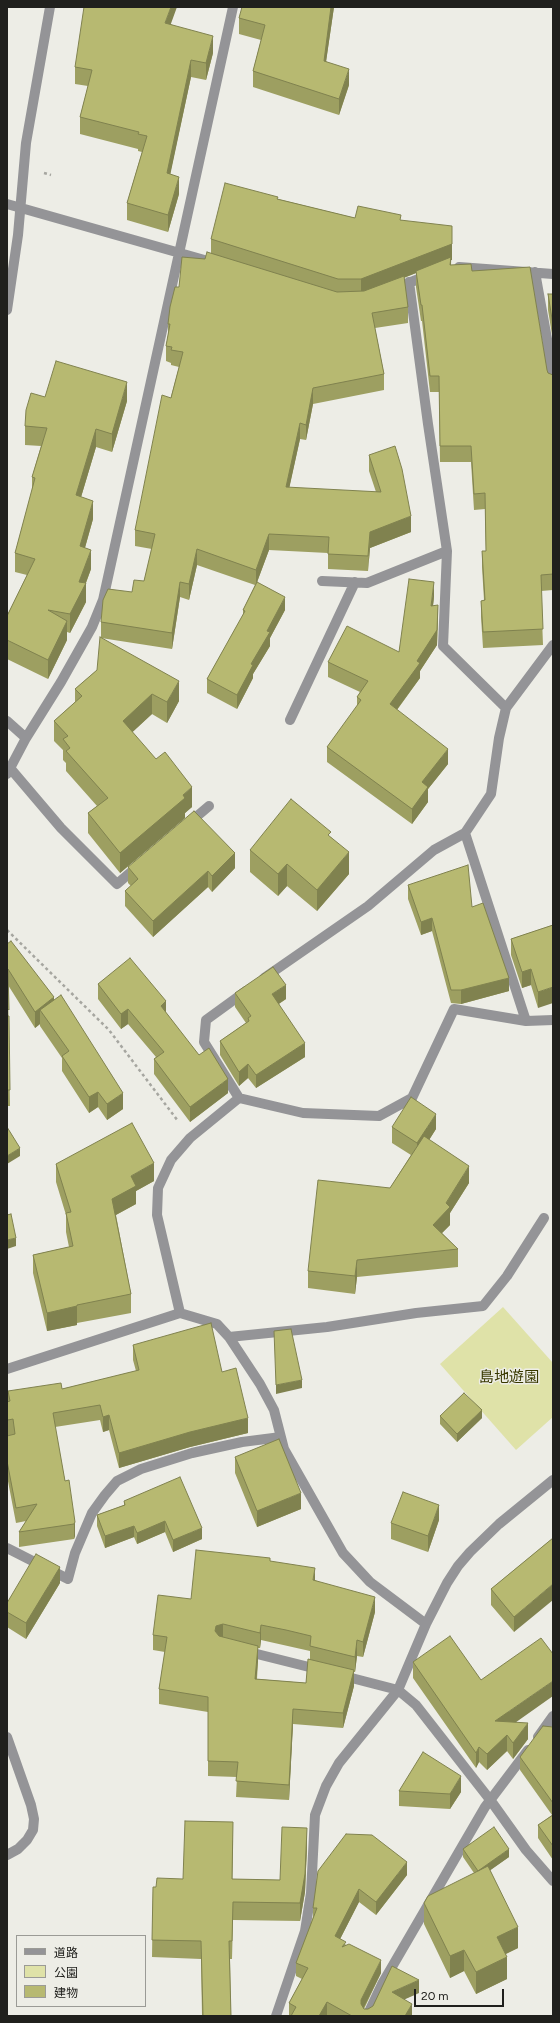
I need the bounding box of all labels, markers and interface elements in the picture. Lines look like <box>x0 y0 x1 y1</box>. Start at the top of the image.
park label: 島地遊園 <box>479 1369 539 1387</box>
legend <box>16 1935 146 2007</box>
text: 道路 <box>54 1946 78 1960</box>
text: 公園 <box>54 1966 78 1980</box>
scale bar <box>416 1981 506 2007</box>
text: 建物 <box>54 1986 78 2000</box>
text: 20 m <box>421 1989 449 2003</box>

